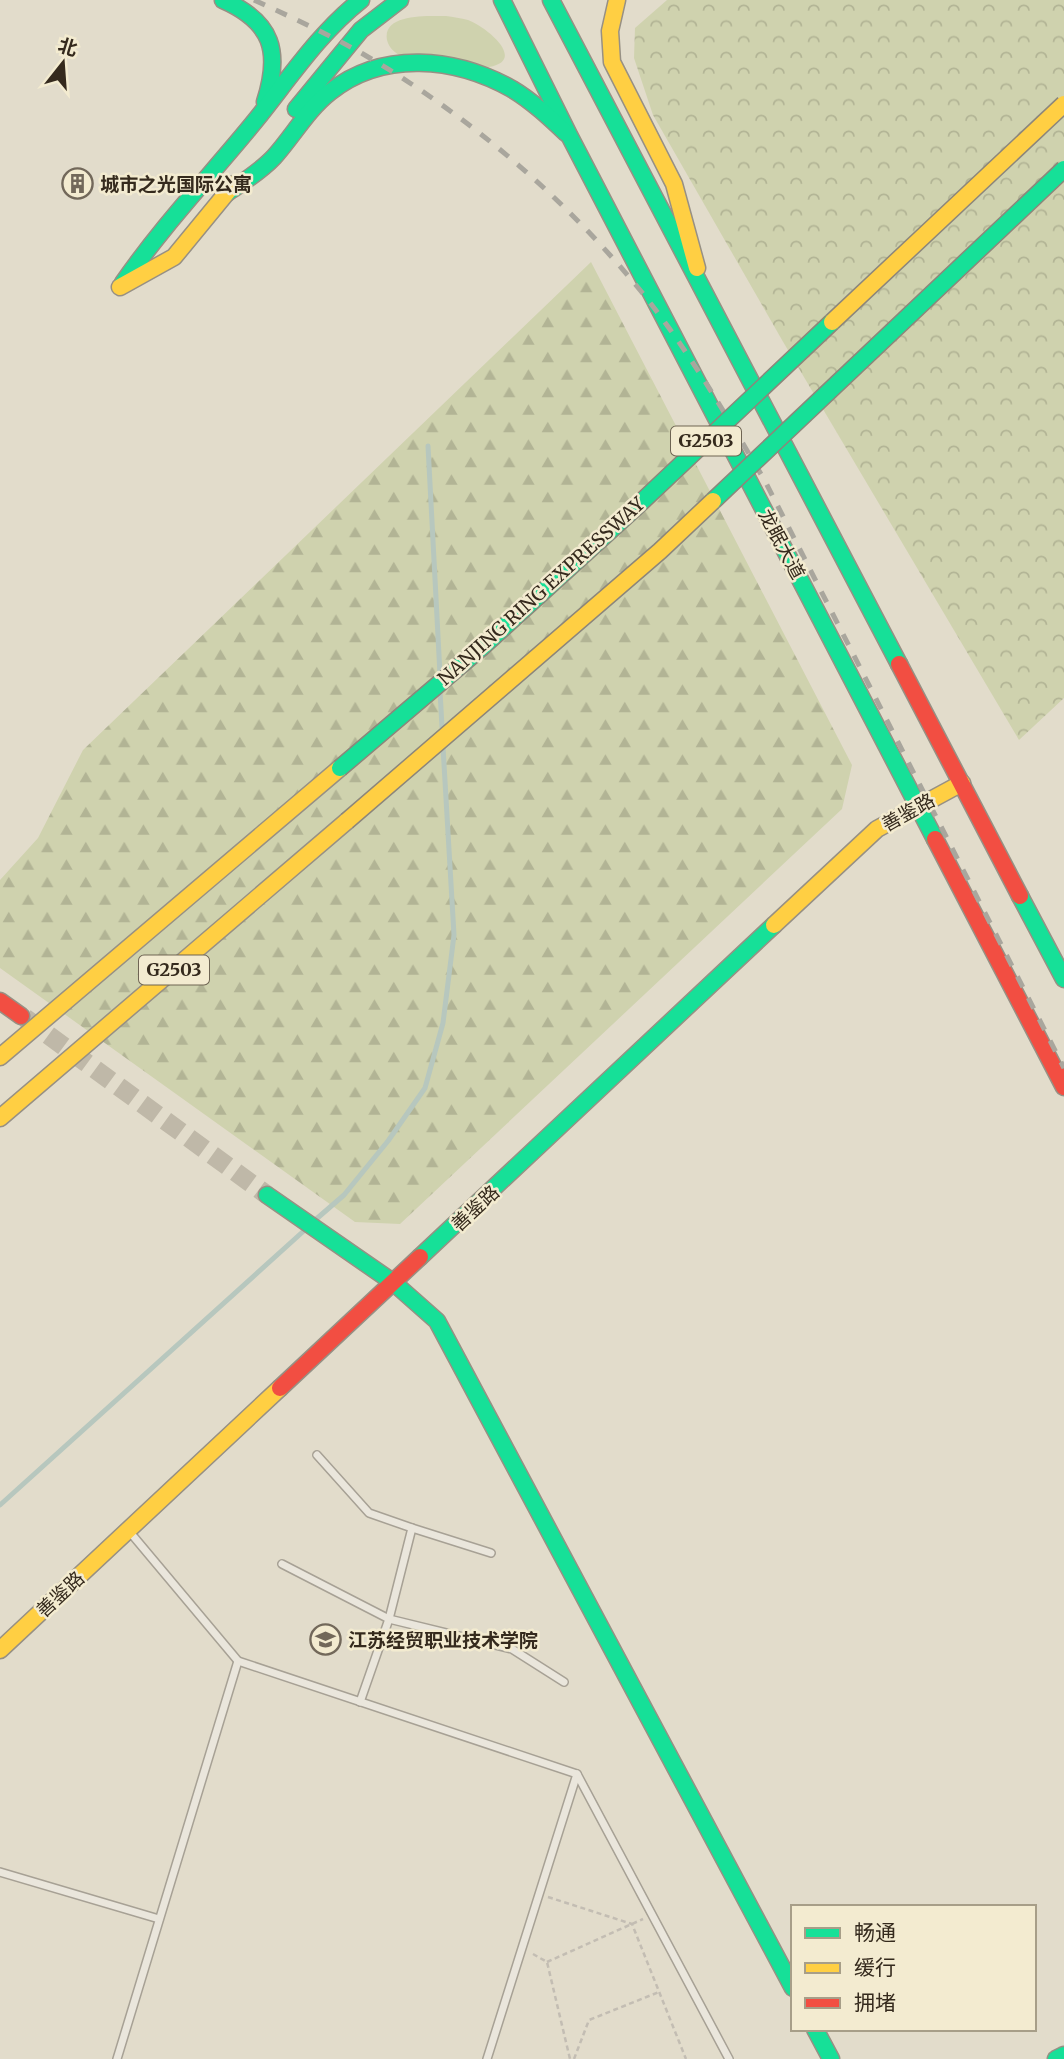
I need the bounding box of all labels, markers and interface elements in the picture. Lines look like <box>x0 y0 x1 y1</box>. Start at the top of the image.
north arrow <box>28 28 98 98</box>
text: 北 <box>55 32 81 61</box>
building icon: 城市之光国际公寓 <box>60 167 94 201</box>
place label: 城市之光国际公寓 <box>100 172 252 196</box>
road number: G2503 <box>671 426 741 456</box>
street label: NANJING RING EXPRESSWAY <box>433 491 650 690</box>
street label: 龙眠大道 <box>754 505 810 583</box>
street label: 善鉴路 <box>877 788 939 836</box>
road number: G2503 <box>139 956 209 985</box>
street label: 善鉴路 <box>446 1180 504 1236</box>
street label: 善鉴路 <box>31 1566 89 1622</box>
school or university icon: 江苏经贸职业技术学院 <box>308 1623 342 1657</box>
place label: 江苏经贸职业技术学院 <box>348 1628 538 1652</box>
legend <box>791 1905 1036 2031</box>
text: 畅通 <box>854 1919 896 1946</box>
text: 缓行 <box>854 1954 896 1981</box>
text: 拥堵 <box>854 1989 896 2016</box>

